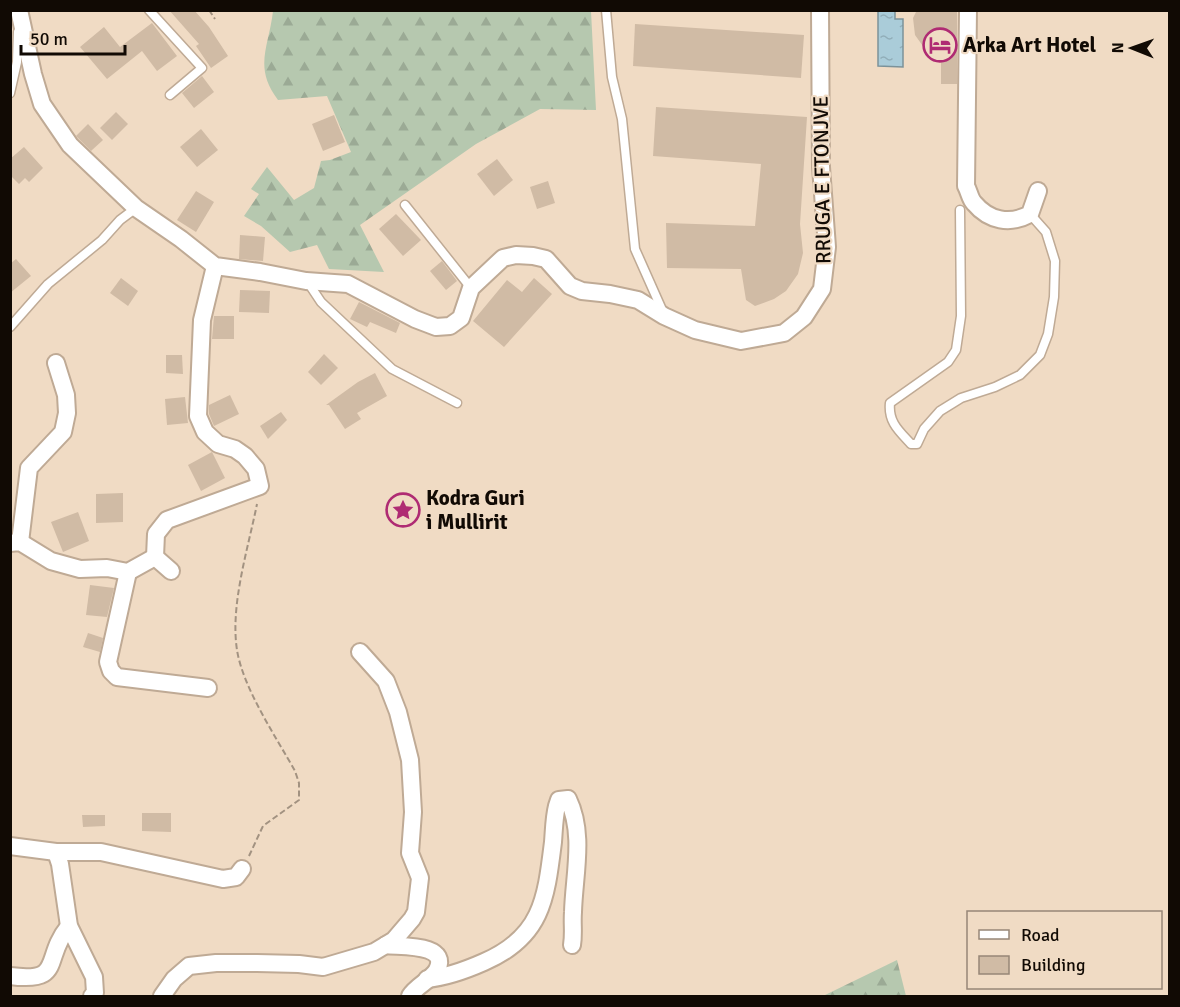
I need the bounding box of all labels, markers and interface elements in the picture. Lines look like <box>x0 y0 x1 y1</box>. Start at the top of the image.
scale bar <box>21 18 124 56</box>
north arrow <box>1102 18 1162 78</box>
hotel icon: Arka Art Hotel <box>922 27 958 63</box>
text: 50 m <box>30 28 68 50</box>
place label: Arka Art Hotel <box>963 32 1097 58</box>
text: N <box>1108 42 1128 53</box>
street label: RRUGA E FTONJVE <box>808 96 836 264</box>
place label: Kodra Guri i Mullirit <box>426 485 525 535</box>
place icon: Kodra Guri i Mullirit <box>385 492 421 528</box>
legend <box>967 911 1162 989</box>
text: Road <box>1021 924 1060 946</box>
text: Building <box>1021 954 1085 976</box>

